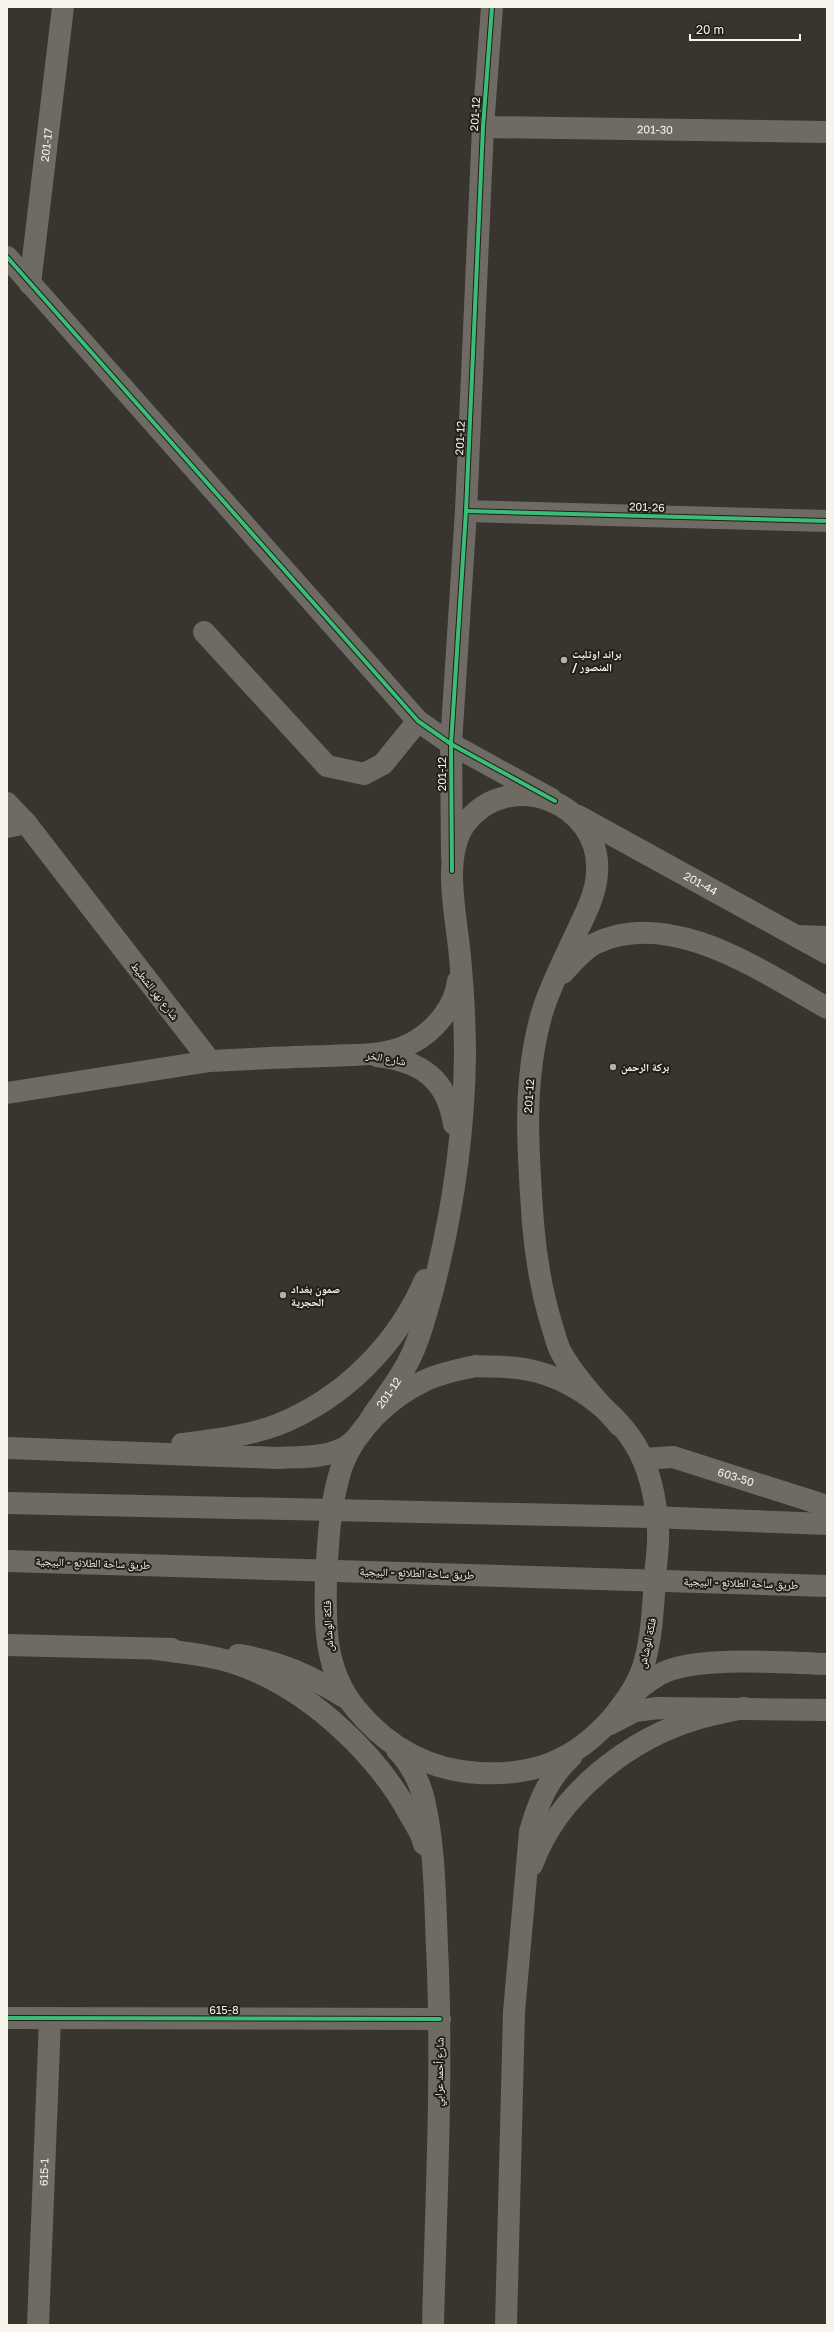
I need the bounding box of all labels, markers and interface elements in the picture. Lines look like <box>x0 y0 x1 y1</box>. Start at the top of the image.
scale bar <box>690 16 800 42</box>
text: 20 m <box>696 22 724 37</box>
street label: 201-12 <box>467 96 482 132</box>
street label: 201-30 <box>637 122 673 136</box>
street label: 201-17 <box>38 127 55 163</box>
street label: 201-12 <box>452 420 467 456</box>
street label: 201-26 <box>629 499 665 514</box>
place label: براند اوتليت / المنصور <box>572 647 622 674</box>
marker: براند اوتليت / المنصور <box>559 655 569 665</box>
street label: 201-12 <box>435 757 448 791</box>
street label: 201-44 <box>682 869 720 898</box>
street label: شارع نهر الشطيط <box>128 959 182 1023</box>
street label: شارع الخر <box>364 1047 407 1068</box>
place label: بركة الرحمن <box>621 1060 669 1075</box>
marker: بركة الرحمن <box>608 1062 618 1072</box>
street label: 201-12 <box>521 1078 536 1114</box>
place label: صمون بغداد الحجرية <box>291 1282 341 1309</box>
marker: صمون بغداد الحجرية <box>278 1290 288 1300</box>
street label: 201-12 <box>373 1375 403 1411</box>
street label: 603-50 <box>716 1465 756 1488</box>
street label: طريق ساحة الطلائع - البيجية <box>35 1554 151 1572</box>
street label: طريق ساحة الطلائع - البيجية <box>359 1564 475 1582</box>
street label: طريق ساحة الطلائع - البيجية <box>683 1574 799 1592</box>
street label: فلكة الوشاش <box>320 1600 336 1652</box>
street label: فلكة الوشاش <box>635 1616 659 1670</box>
street label: 615-8 <box>209 2003 239 2016</box>
street label: شارع أحمد عرابي <box>431 2037 448 2107</box>
street label: 615-1 <box>36 2158 51 2186</box>

